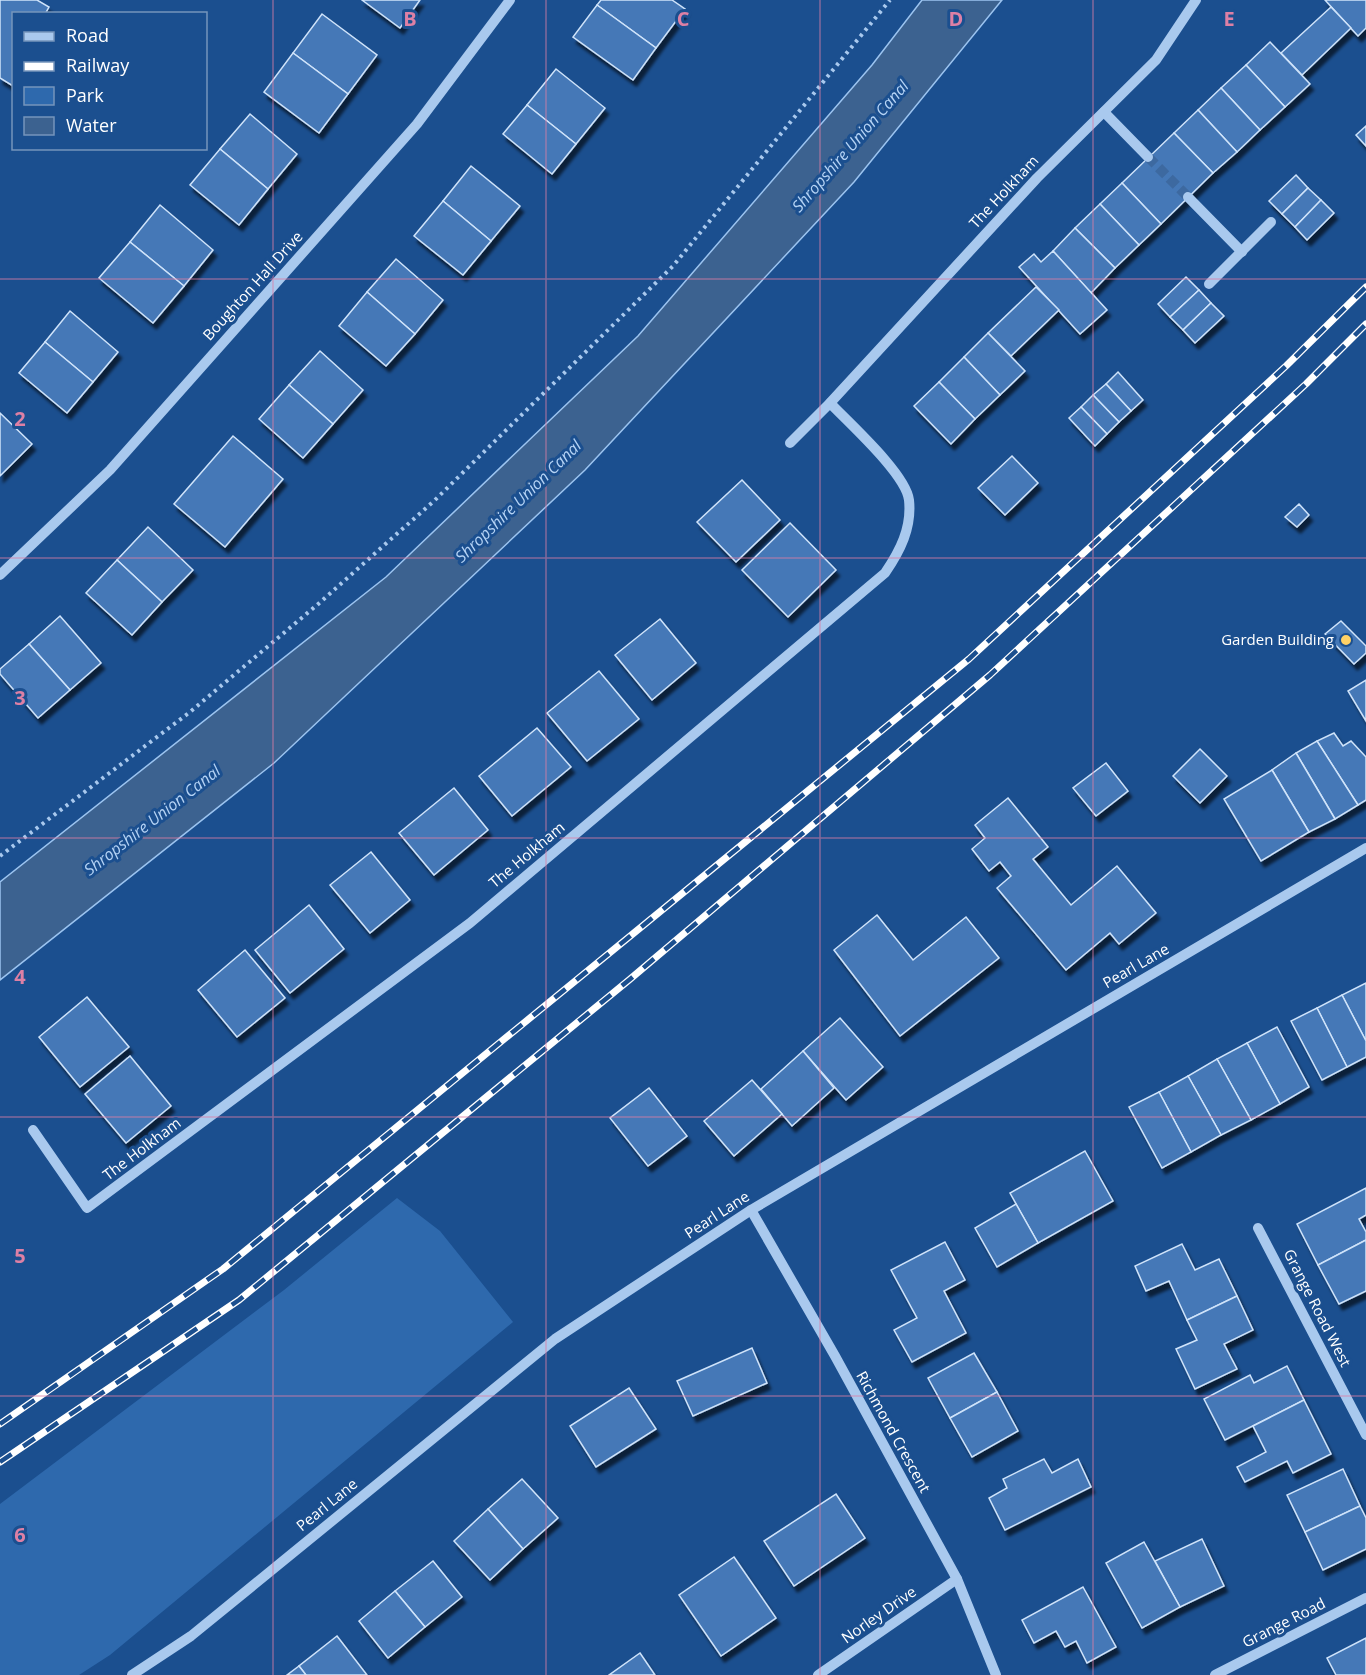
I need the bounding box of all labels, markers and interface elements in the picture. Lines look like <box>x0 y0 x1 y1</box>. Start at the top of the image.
text: B <box>403 5 417 32</box>
text: C <box>677 5 690 32</box>
text: D <box>949 5 963 32</box>
text: E <box>1223 5 1235 32</box>
legend <box>12 12 207 150</box>
text: Road <box>66 23 109 47</box>
text: Railway <box>66 53 130 77</box>
water label: Shropshire Union Canal <box>787 75 914 217</box>
text: Park <box>66 83 104 107</box>
text: Water <box>66 113 117 137</box>
street label: The Holkham <box>964 151 1042 232</box>
street label: Boughton Hall Drive <box>198 227 307 344</box>
text: 2 <box>14 405 26 432</box>
water label: Shropshire Union Canal <box>450 434 587 567</box>
place label: Garden Building <box>1221 629 1334 649</box>
marker: Garden Building <box>1339 633 1353 647</box>
text: 3 <box>14 684 26 711</box>
water label: Shropshire Union Canal <box>79 759 226 880</box>
street label: The Holkham <box>484 817 568 892</box>
street label: Pearl Lane <box>1099 938 1172 992</box>
text: 4 <box>14 963 26 990</box>
street label: The Holkham <box>98 1112 185 1184</box>
street label: Pearl Lane <box>680 1186 753 1243</box>
text: 5 <box>14 1242 26 1269</box>
street label: Grange Road West <box>1280 1245 1356 1370</box>
street label: Richmond Crescent <box>852 1367 936 1496</box>
street label: Pearl Lane <box>292 1473 361 1535</box>
text: 6 <box>14 1521 26 1548</box>
street label: Norley Drive <box>837 1581 920 1647</box>
street label: Grange Road <box>1239 1593 1329 1652</box>

